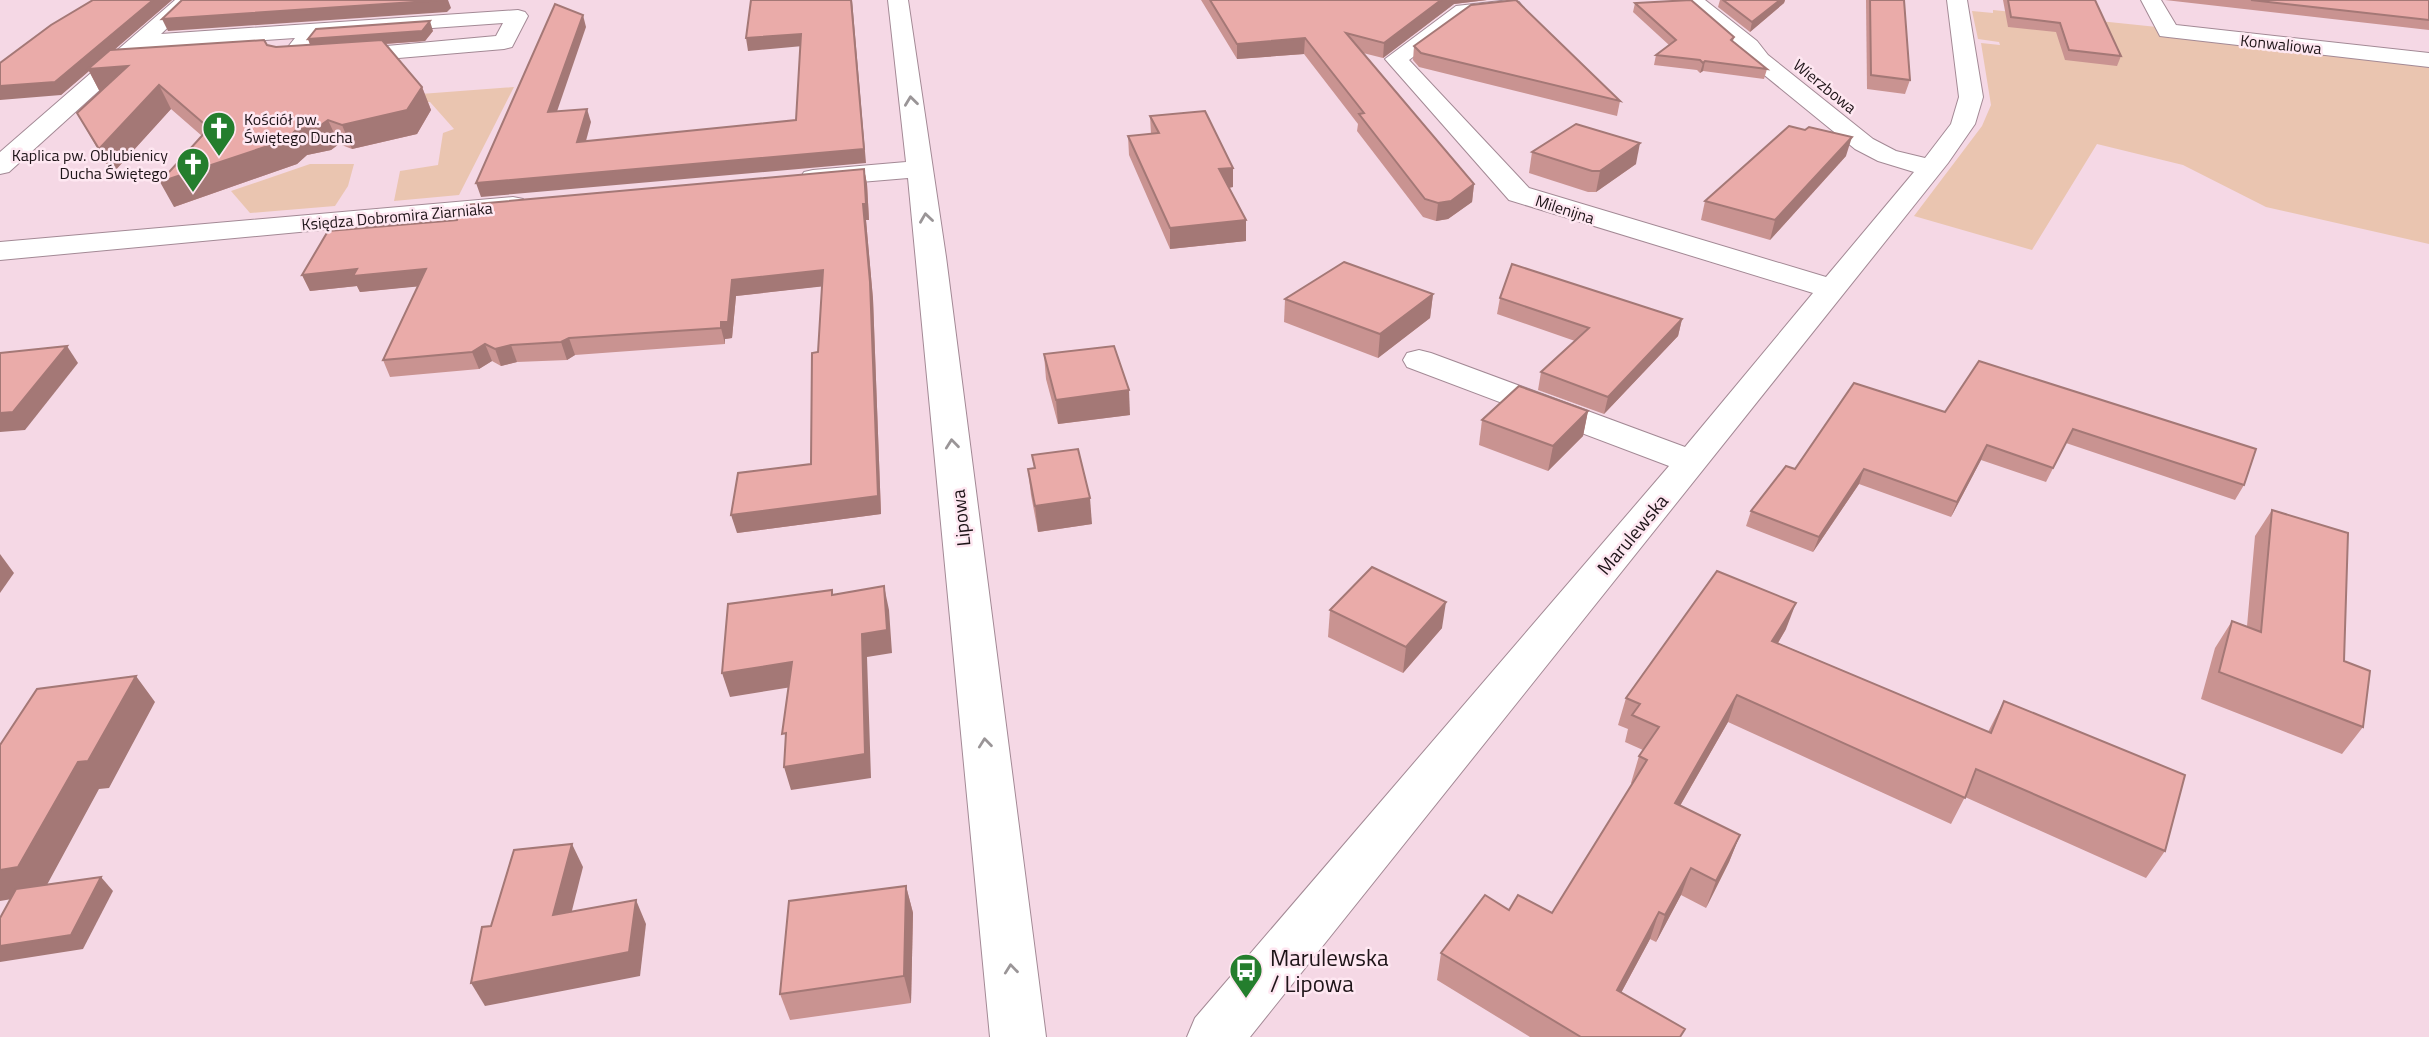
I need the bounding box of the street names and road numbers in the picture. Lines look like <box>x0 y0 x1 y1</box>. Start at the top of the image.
street label: Konwaliowa <box>2239 28 2323 60</box>
street label: Wierzbowa <box>1788 53 1862 119</box>
street label: Milenijna <box>1532 188 1598 230</box>
street label: Księdza Dobromira Ziarniaka <box>300 196 494 236</box>
street label: Marulewska <box>1589 487 1675 581</box>
street label: Lipowa <box>943 488 977 548</box>

